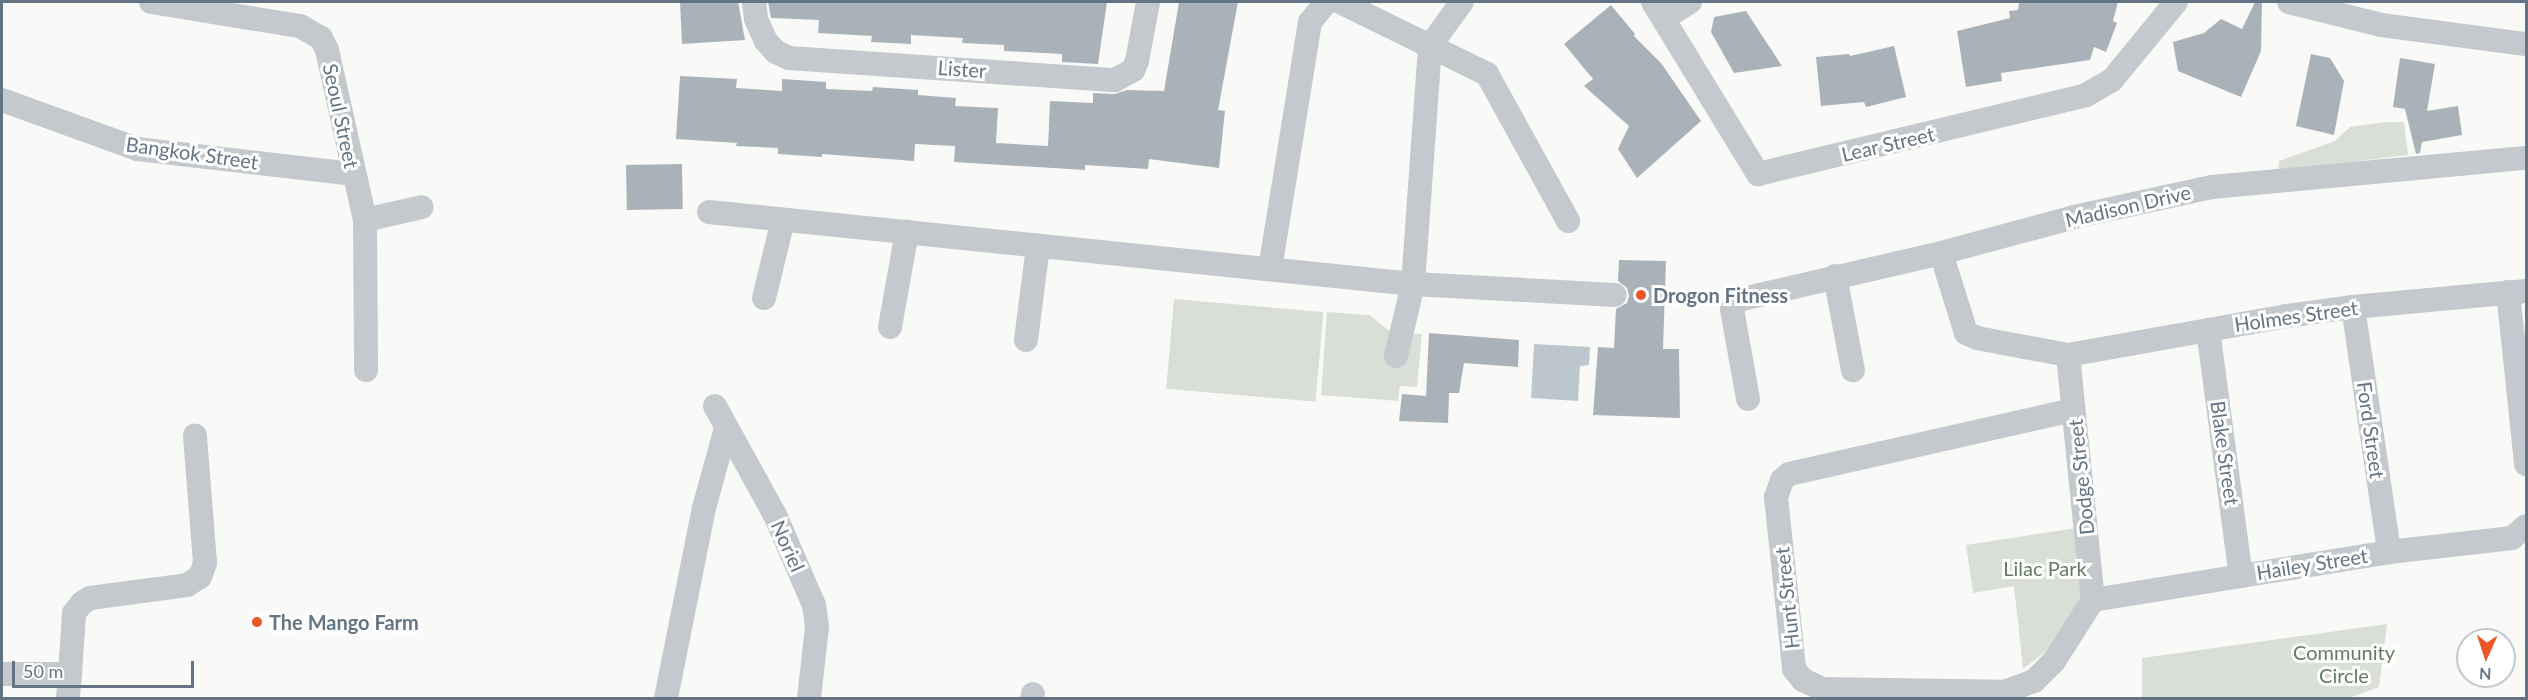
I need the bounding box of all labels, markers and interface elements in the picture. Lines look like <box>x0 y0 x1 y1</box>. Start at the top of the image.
street label: Lister <box>937 55 987 83</box>
street label: Seoul Street <box>318 61 364 171</box>
street label: Lear Street <box>1839 122 1937 166</box>
street label: Bangkok Street <box>124 132 260 174</box>
street label: Madison Drive <box>2063 180 2193 232</box>
place label: Drogon Fitness <box>1653 283 1788 307</box>
marker: Drogon Fitness <box>1634 288 1648 302</box>
street label: Holmes Street <box>2233 295 2359 337</box>
street label: Ford Street <box>2352 380 2390 480</box>
street label: Blake Street <box>2206 399 2244 507</box>
street label: Dodge Street <box>2063 418 2099 536</box>
street label: Noriel <box>766 517 810 575</box>
street label: Hailey Street <box>2254 543 2370 585</box>
street label: Hunt Street <box>1770 546 1804 650</box>
park label: Lilac Park <box>2003 556 2087 580</box>
place label: The Mango Farm <box>269 610 419 634</box>
marker: The Mango Farm <box>250 615 264 629</box>
north arrow <box>2456 628 2516 688</box>
park label: Community Circle <box>2293 641 2395 688</box>
scale bar <box>15 649 196 687</box>
text: 50 m <box>23 660 63 682</box>
text: N <box>2478 665 2492 684</box>

